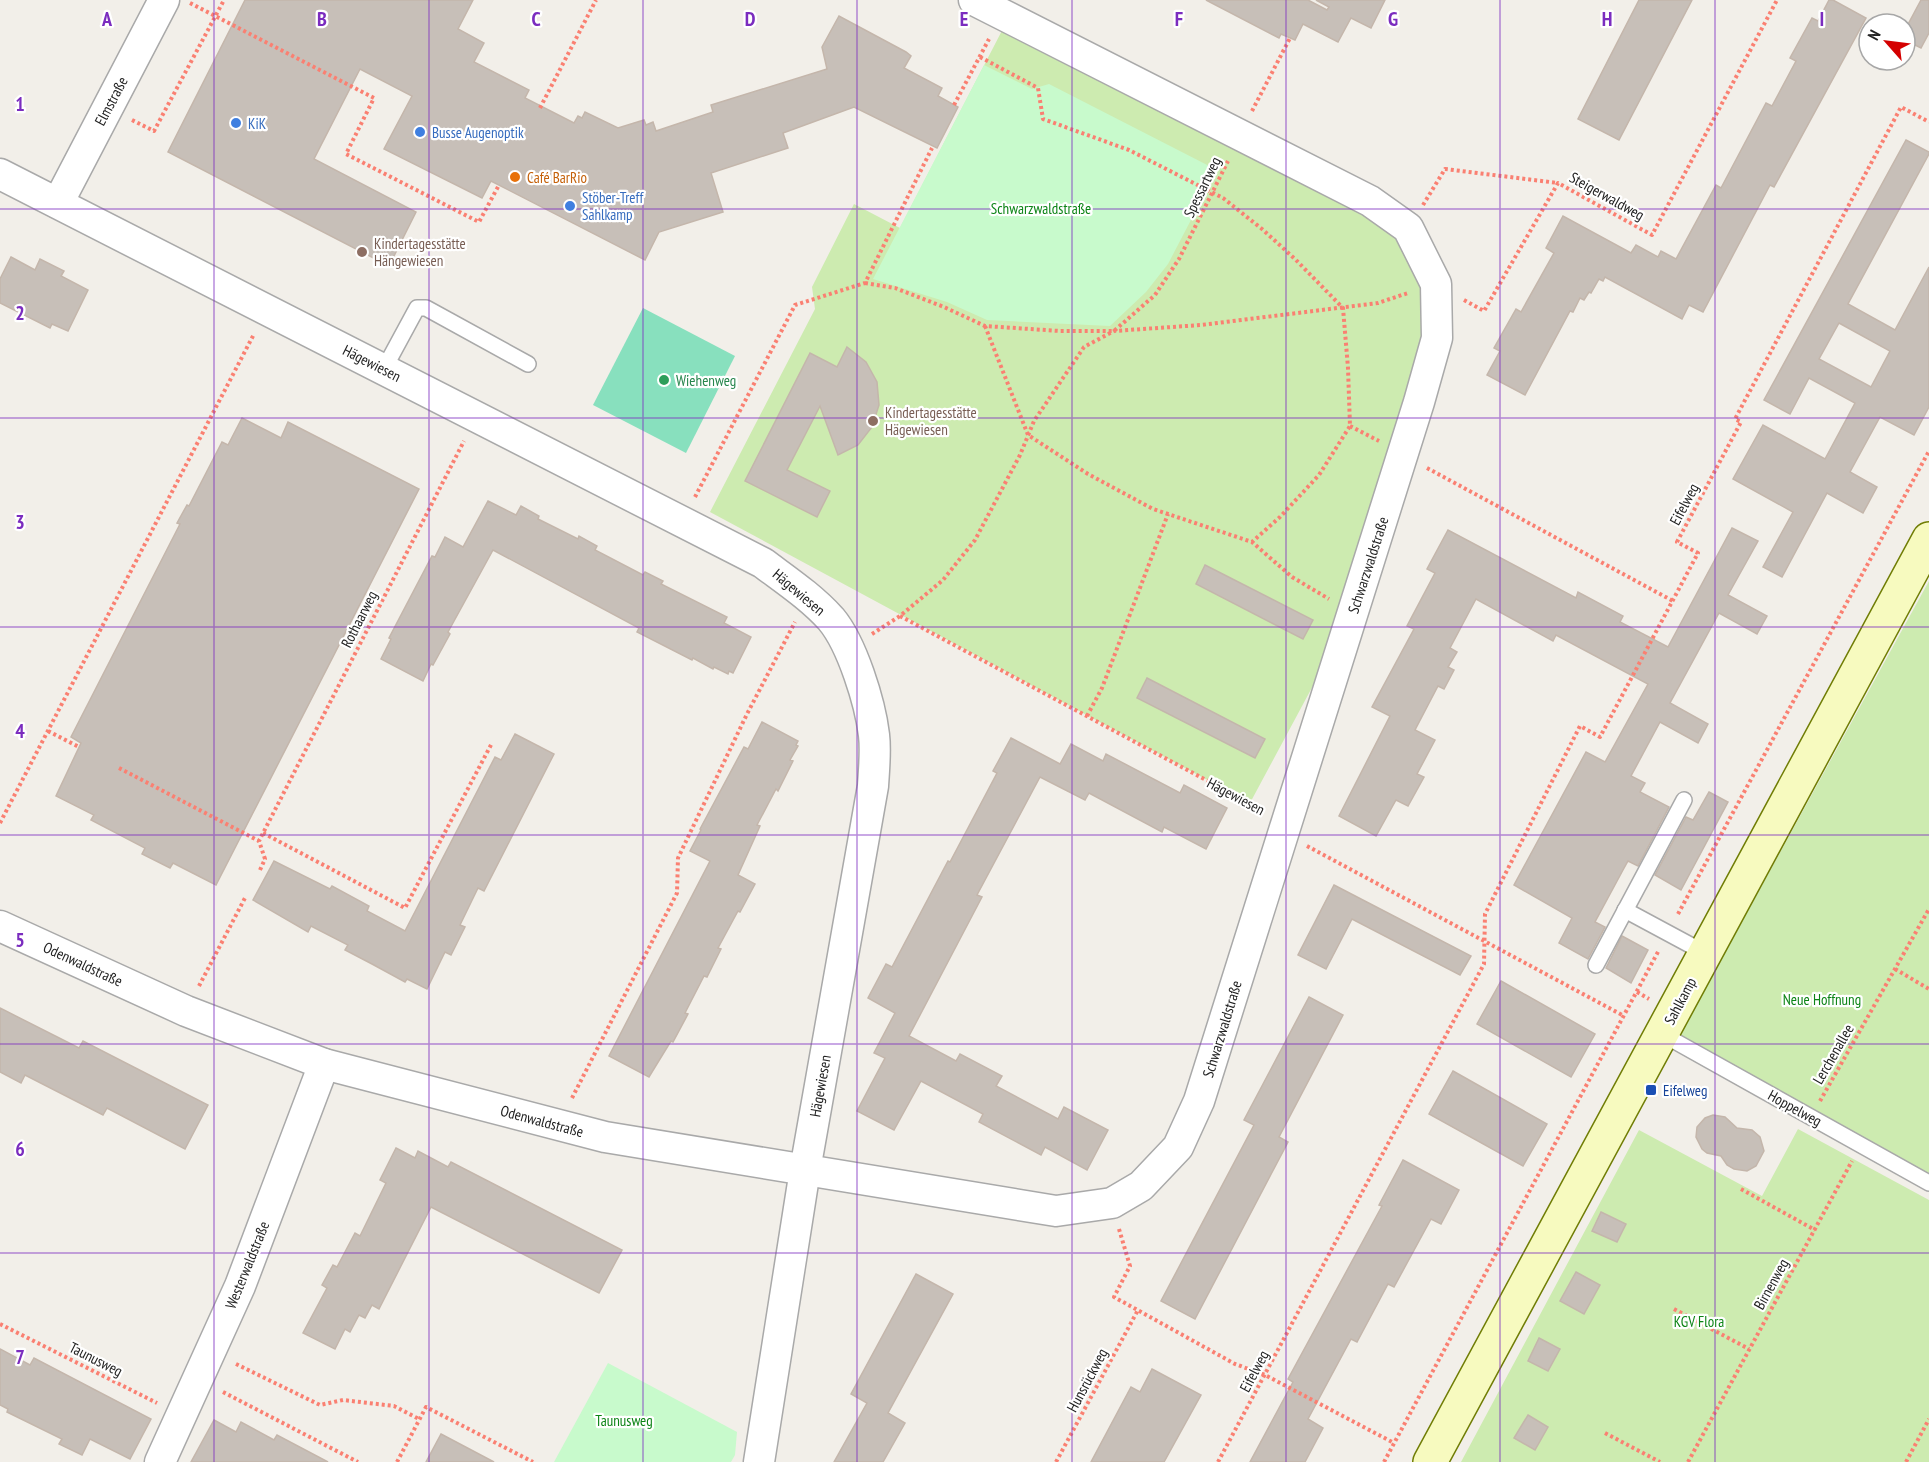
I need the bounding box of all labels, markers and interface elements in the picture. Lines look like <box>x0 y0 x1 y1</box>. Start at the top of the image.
text: A <box>101 6 113 32</box>
text: B <box>317 6 327 32</box>
text: C <box>531 6 541 32</box>
text: D <box>745 6 756 32</box>
text: E <box>960 6 968 32</box>
text: F <box>1175 6 1183 32</box>
text: G <box>1388 6 1398 32</box>
text: H <box>1602 6 1612 32</box>
text: I <box>1820 6 1824 32</box>
north arrow <box>1857 12 1917 72</box>
text: N <box>1863 26 1885 43</box>
street label: Elmstraße <box>90 73 132 129</box>
text: 1 <box>15 91 25 117</box>
place label: KiK <box>248 114 267 133</box>
marker: KiK <box>229 116 243 130</box>
place label: Busse Augenoptik <box>432 123 524 142</box>
marker: Busse Augenoptik <box>413 125 427 139</box>
street label: Spessartweg <box>1179 154 1225 220</box>
place label: Café BarRio <box>527 168 587 187</box>
street label: Steigerwaldweg <box>1566 168 1648 224</box>
marker: Café BarRio <box>508 170 522 184</box>
place label: Stöber-Treff Sahlkamp <box>582 188 644 224</box>
marker: Stöber-Treff Sahlkamp <box>563 199 577 213</box>
park label: Schwarzwaldstraße <box>991 199 1091 218</box>
place label: Kindertagesstätte Hängewiesen <box>374 234 466 270</box>
marker: Kindertagesstätte Hängewiesen <box>355 245 369 259</box>
text: 2 <box>15 300 25 326</box>
street label: Hägewiesen <box>340 340 404 386</box>
place label: Wiehenweg <box>676 371 736 390</box>
marker: Wiehenweg <box>657 373 671 387</box>
place label: Kindertagesstätte Hägewiesen <box>885 403 977 439</box>
marker: Kindertagesstätte Hägewiesen <box>866 414 880 428</box>
street label: Eifelweg <box>1665 480 1703 528</box>
text: 3 <box>15 509 25 535</box>
street label: Schwarzwaldstraße <box>1343 514 1393 616</box>
street label: Hägewiesen <box>769 565 829 619</box>
street label: Rothaarweg <box>337 587 381 651</box>
text: 4 <box>15 718 25 744</box>
street label: Hägewiesen <box>1204 773 1268 819</box>
text: 5 <box>15 927 25 953</box>
street label: Odenwaldstraße <box>40 937 126 991</box>
street label: Sahlkamp <box>1660 974 1700 1028</box>
street label: Schwarzwaldstraße <box>1198 978 1246 1080</box>
park label: Neue Hoffnung <box>1783 990 1861 1009</box>
street label: Lerchenallee <box>1808 1021 1858 1087</box>
street label: Hägewiesen <box>805 1053 835 1119</box>
place label: Eifelweg <box>1663 1081 1707 1100</box>
marker: Eifelweg <box>1644 1083 1658 1097</box>
street label: Hoppelweg <box>1765 1086 1825 1130</box>
street label: Odenwaldstraße <box>498 1101 586 1141</box>
text: 6 <box>15 1136 25 1162</box>
street label: Westerwaldstraße <box>221 1218 273 1312</box>
street label: Birnenweg <box>1749 1255 1793 1313</box>
park label: KGV Flora <box>1674 1312 1724 1331</box>
street label: Taunusweg <box>66 1338 126 1380</box>
text: 7 <box>15 1344 25 1370</box>
street label: Hunsrückweg <box>1062 1345 1112 1415</box>
street label: Eifelweg <box>1235 1347 1273 1395</box>
park label: Taunusweg <box>595 1411 653 1430</box>

